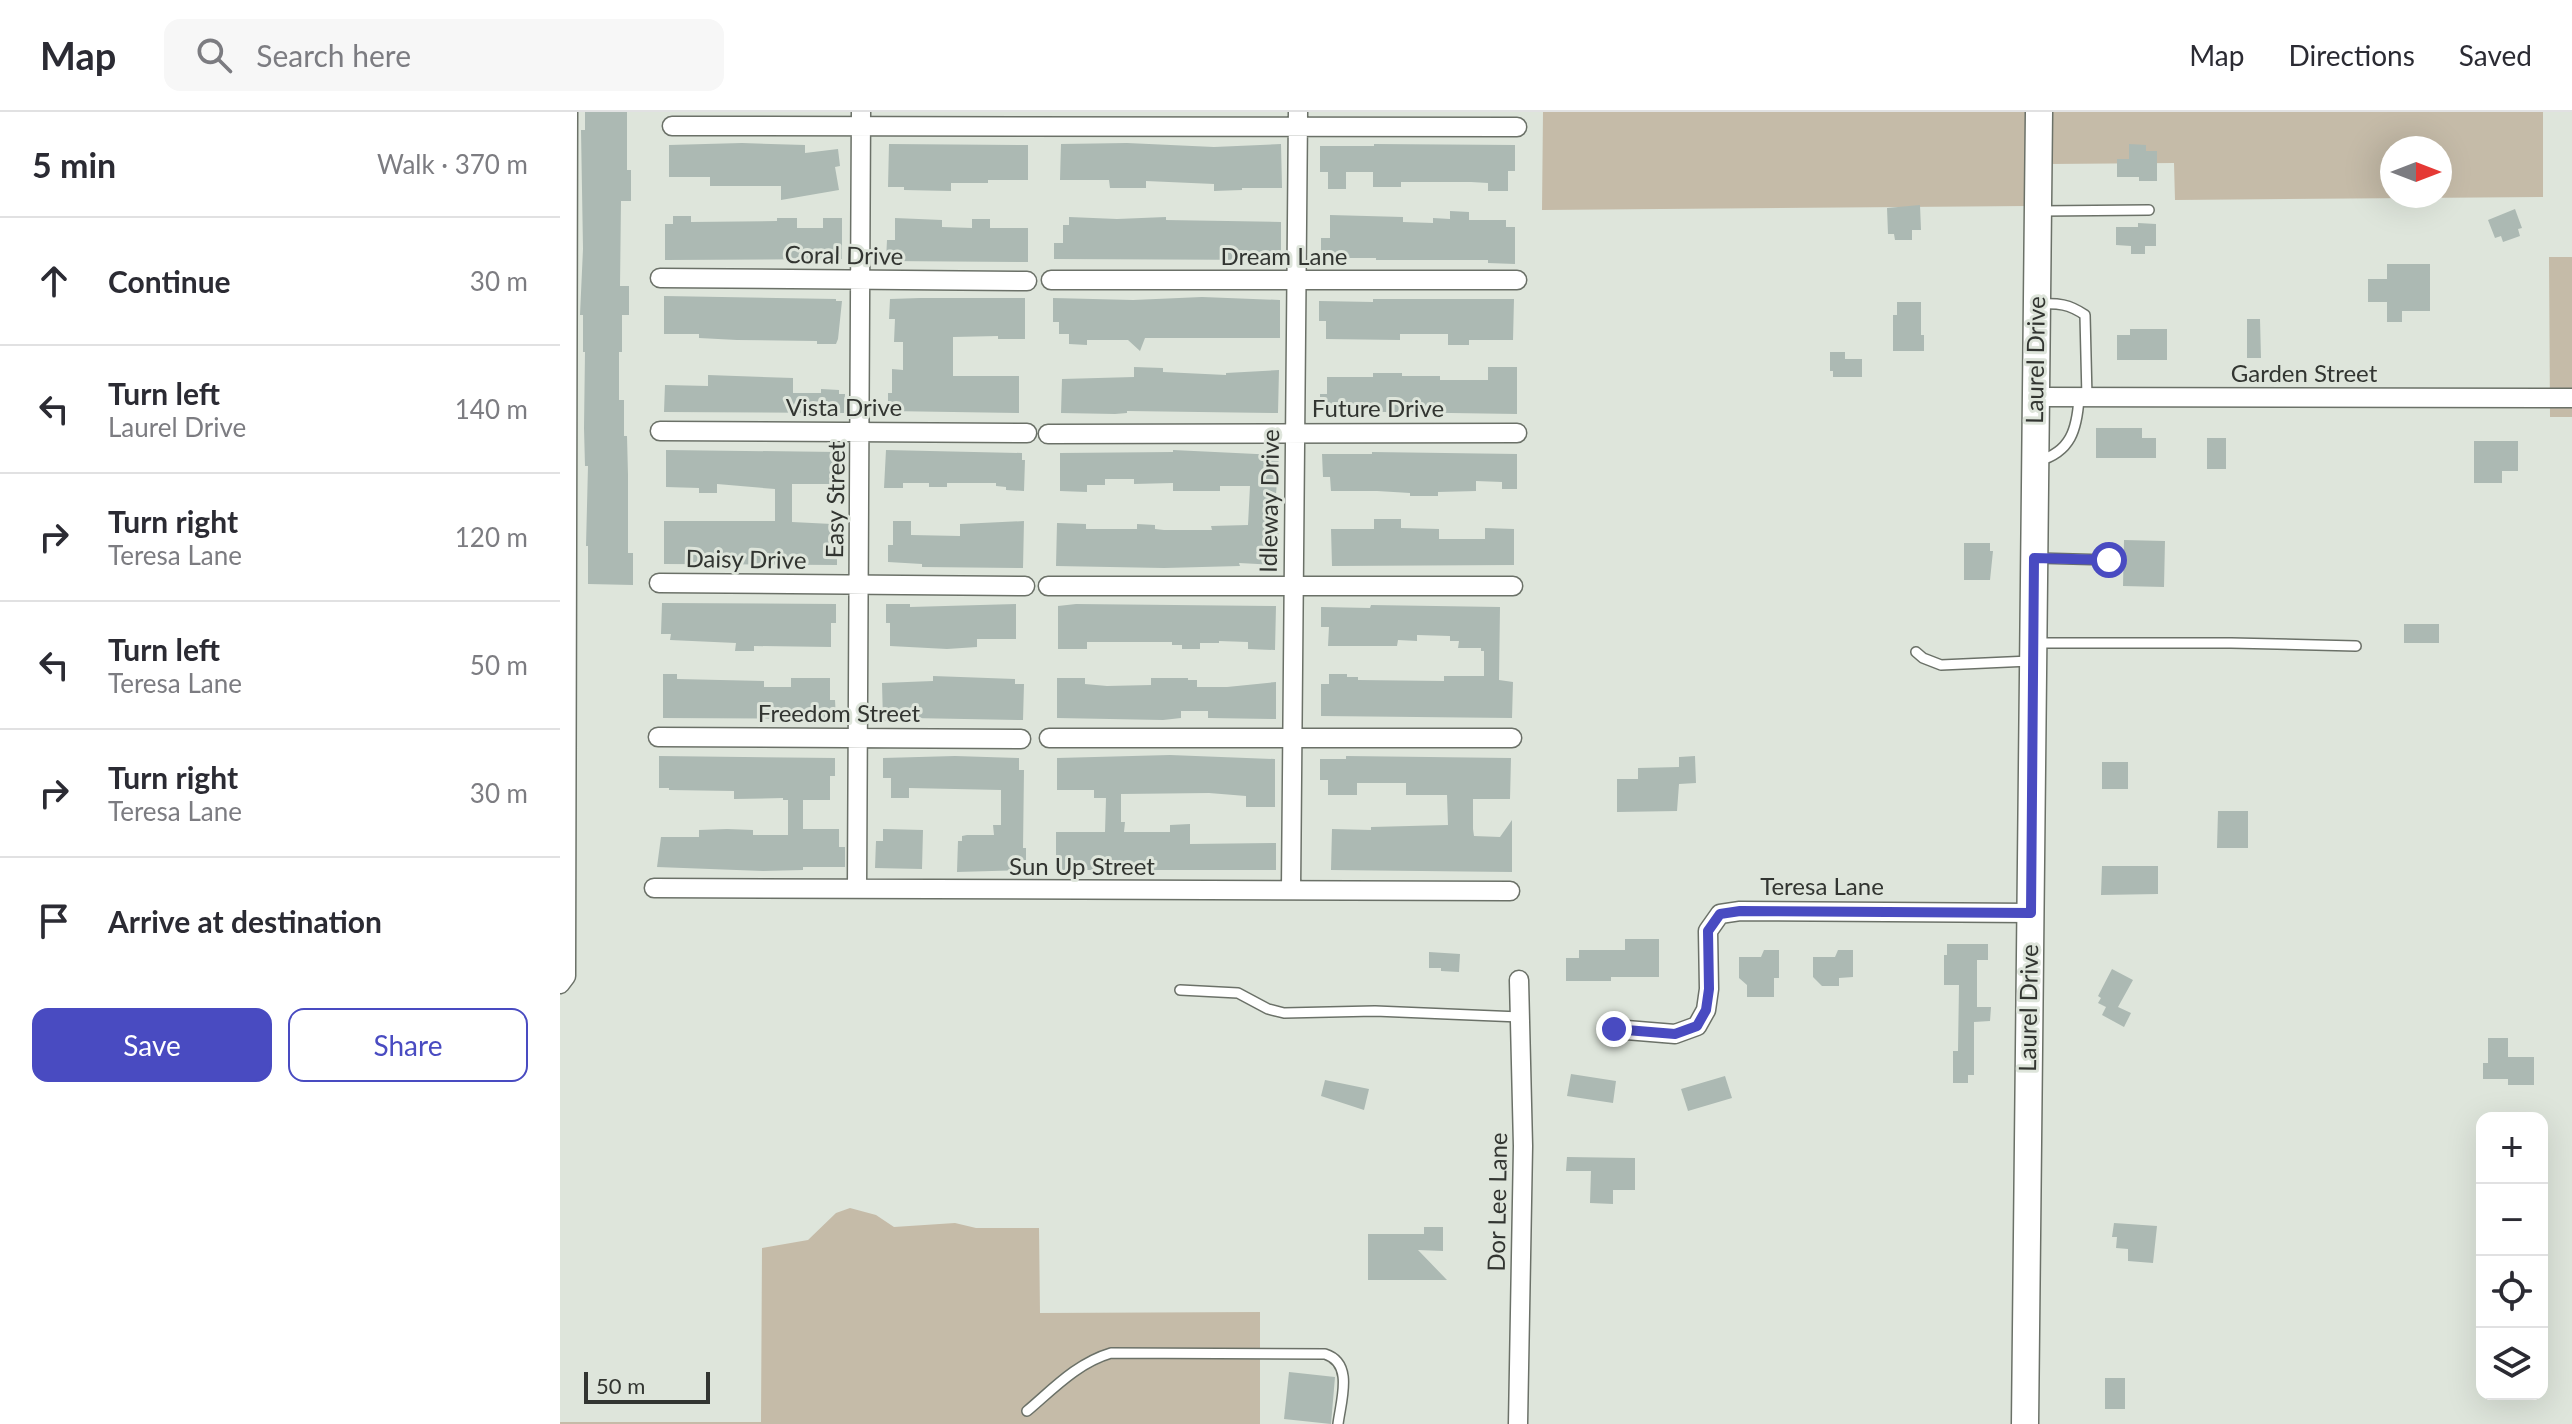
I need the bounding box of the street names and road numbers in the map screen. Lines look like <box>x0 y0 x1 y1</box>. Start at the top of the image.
street label: Coral Drive <box>784 239 904 270</box>
street label: Dream Lane <box>1220 241 1348 270</box>
street label: Laurel Drive <box>2019 296 2050 424</box>
street label: Garden Street <box>2231 358 2378 387</box>
street label: Vista Drive <box>786 392 902 421</box>
street label: Future Drive <box>1312 393 1444 422</box>
street label: Idleway Drive <box>1253 429 1284 573</box>
street label: Easy Street <box>819 441 850 559</box>
street label: Daisy Drive <box>685 543 807 574</box>
street label: Freedom Street <box>758 698 921 727</box>
street label: Sun Up Street <box>1009 851 1155 880</box>
street label: Teresa Lane <box>1760 871 1884 900</box>
street label: Laurel Drive <box>2012 944 2043 1072</box>
street label: Dor Lee Lane <box>1481 1132 1512 1272</box>

